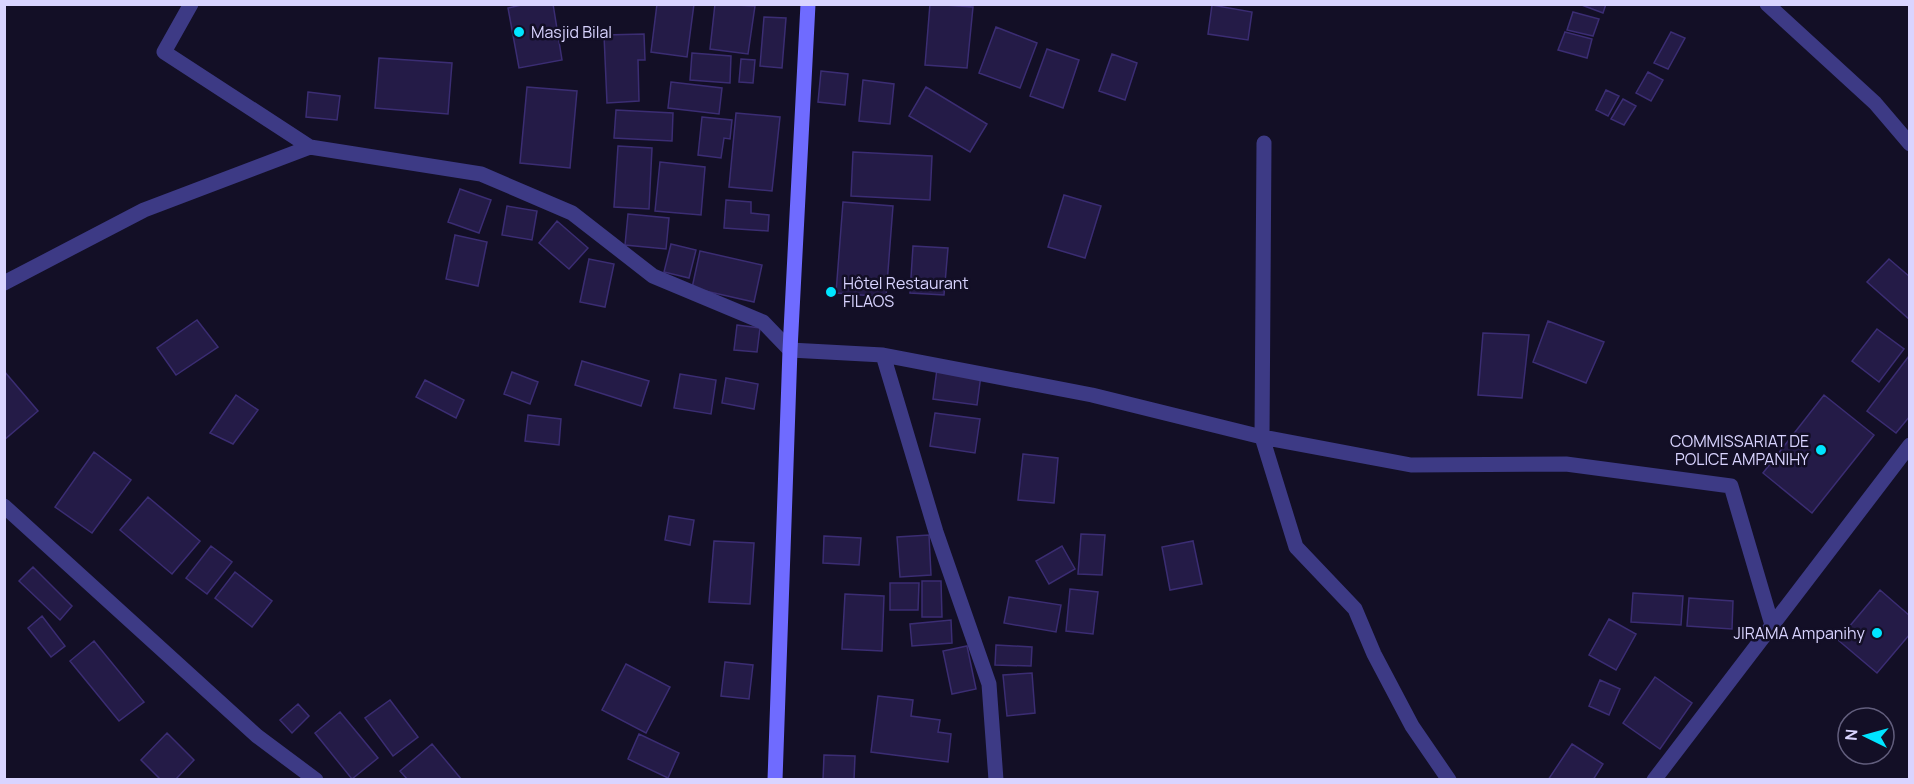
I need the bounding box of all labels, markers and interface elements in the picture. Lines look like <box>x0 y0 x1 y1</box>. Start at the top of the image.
place label: Masjid Bilal <box>531 21 612 43</box>
marker: Masjid Bilal <box>512 25 526 39</box>
place label: Hôtel Restaurant FILAOS <box>843 272 969 312</box>
marker: Hôtel Restaurant FILAOS <box>824 285 838 299</box>
place label: COMMISSARIAT DE POLICE AMPANIHY <box>1670 430 1809 470</box>
marker: COMMISSARIAT DE POLICE AMPANIHY <box>1814 443 1828 457</box>
place label: JIRAMA Ampanihy <box>1734 622 1866 644</box>
marker: JIRAMA Ampanihy <box>1870 626 1884 640</box>
north arrow <box>1836 706 1896 766</box>
text: N <box>1840 728 1863 741</box>

